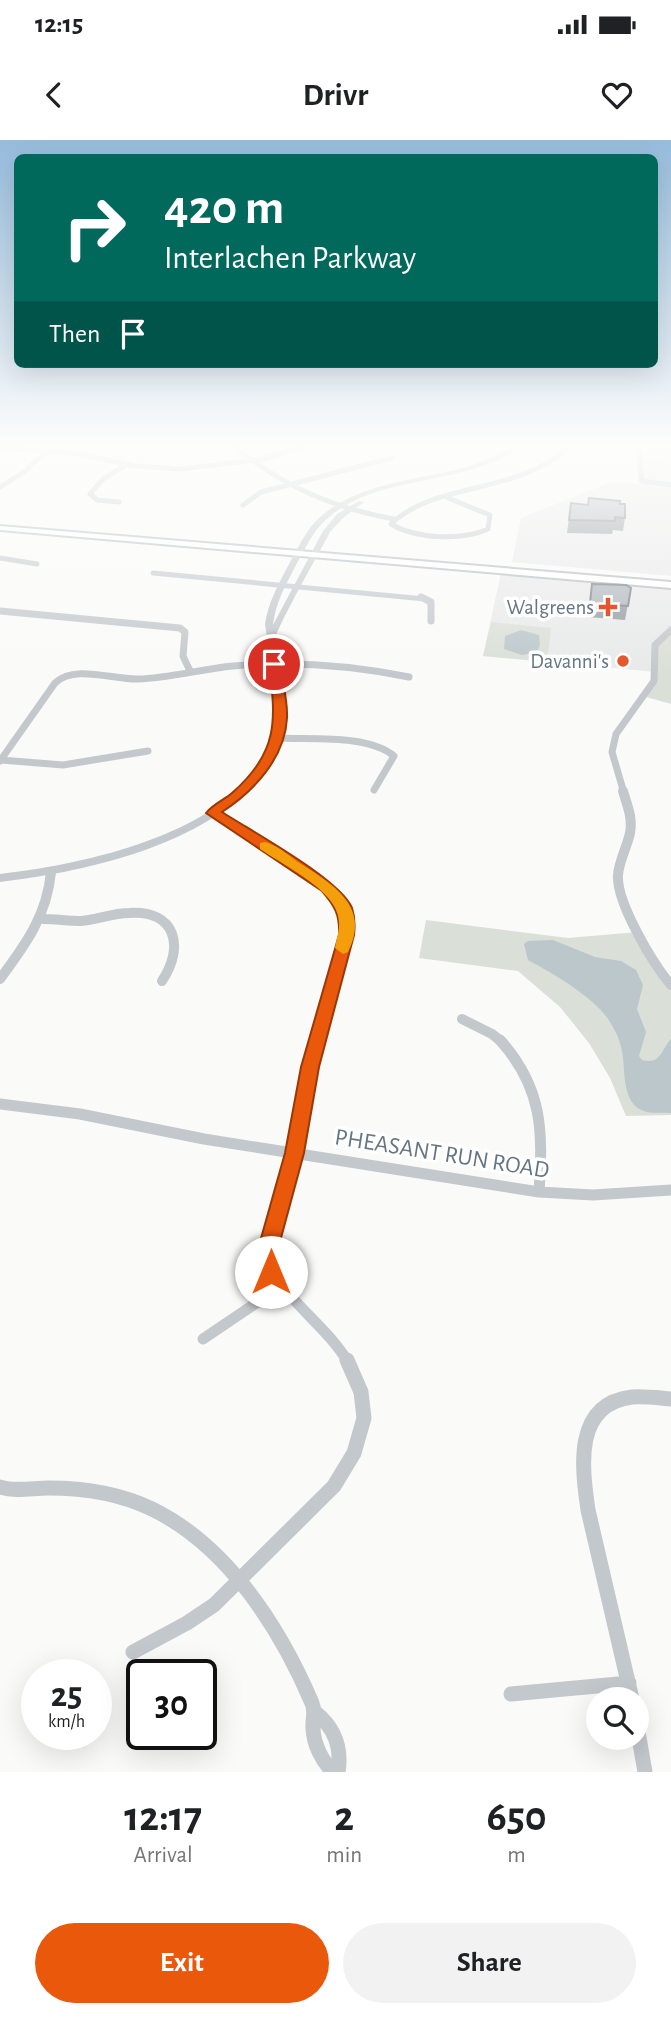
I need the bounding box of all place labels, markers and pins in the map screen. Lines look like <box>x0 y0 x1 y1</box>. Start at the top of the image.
place label: Walgreens <box>507 597 594 618</box>
marker: Walgreens <box>600 599 616 615</box>
pin <box>244 634 304 694</box>
place label: Davanni's <box>530 651 609 672</box>
marker: Davanni's <box>615 653 631 669</box>

